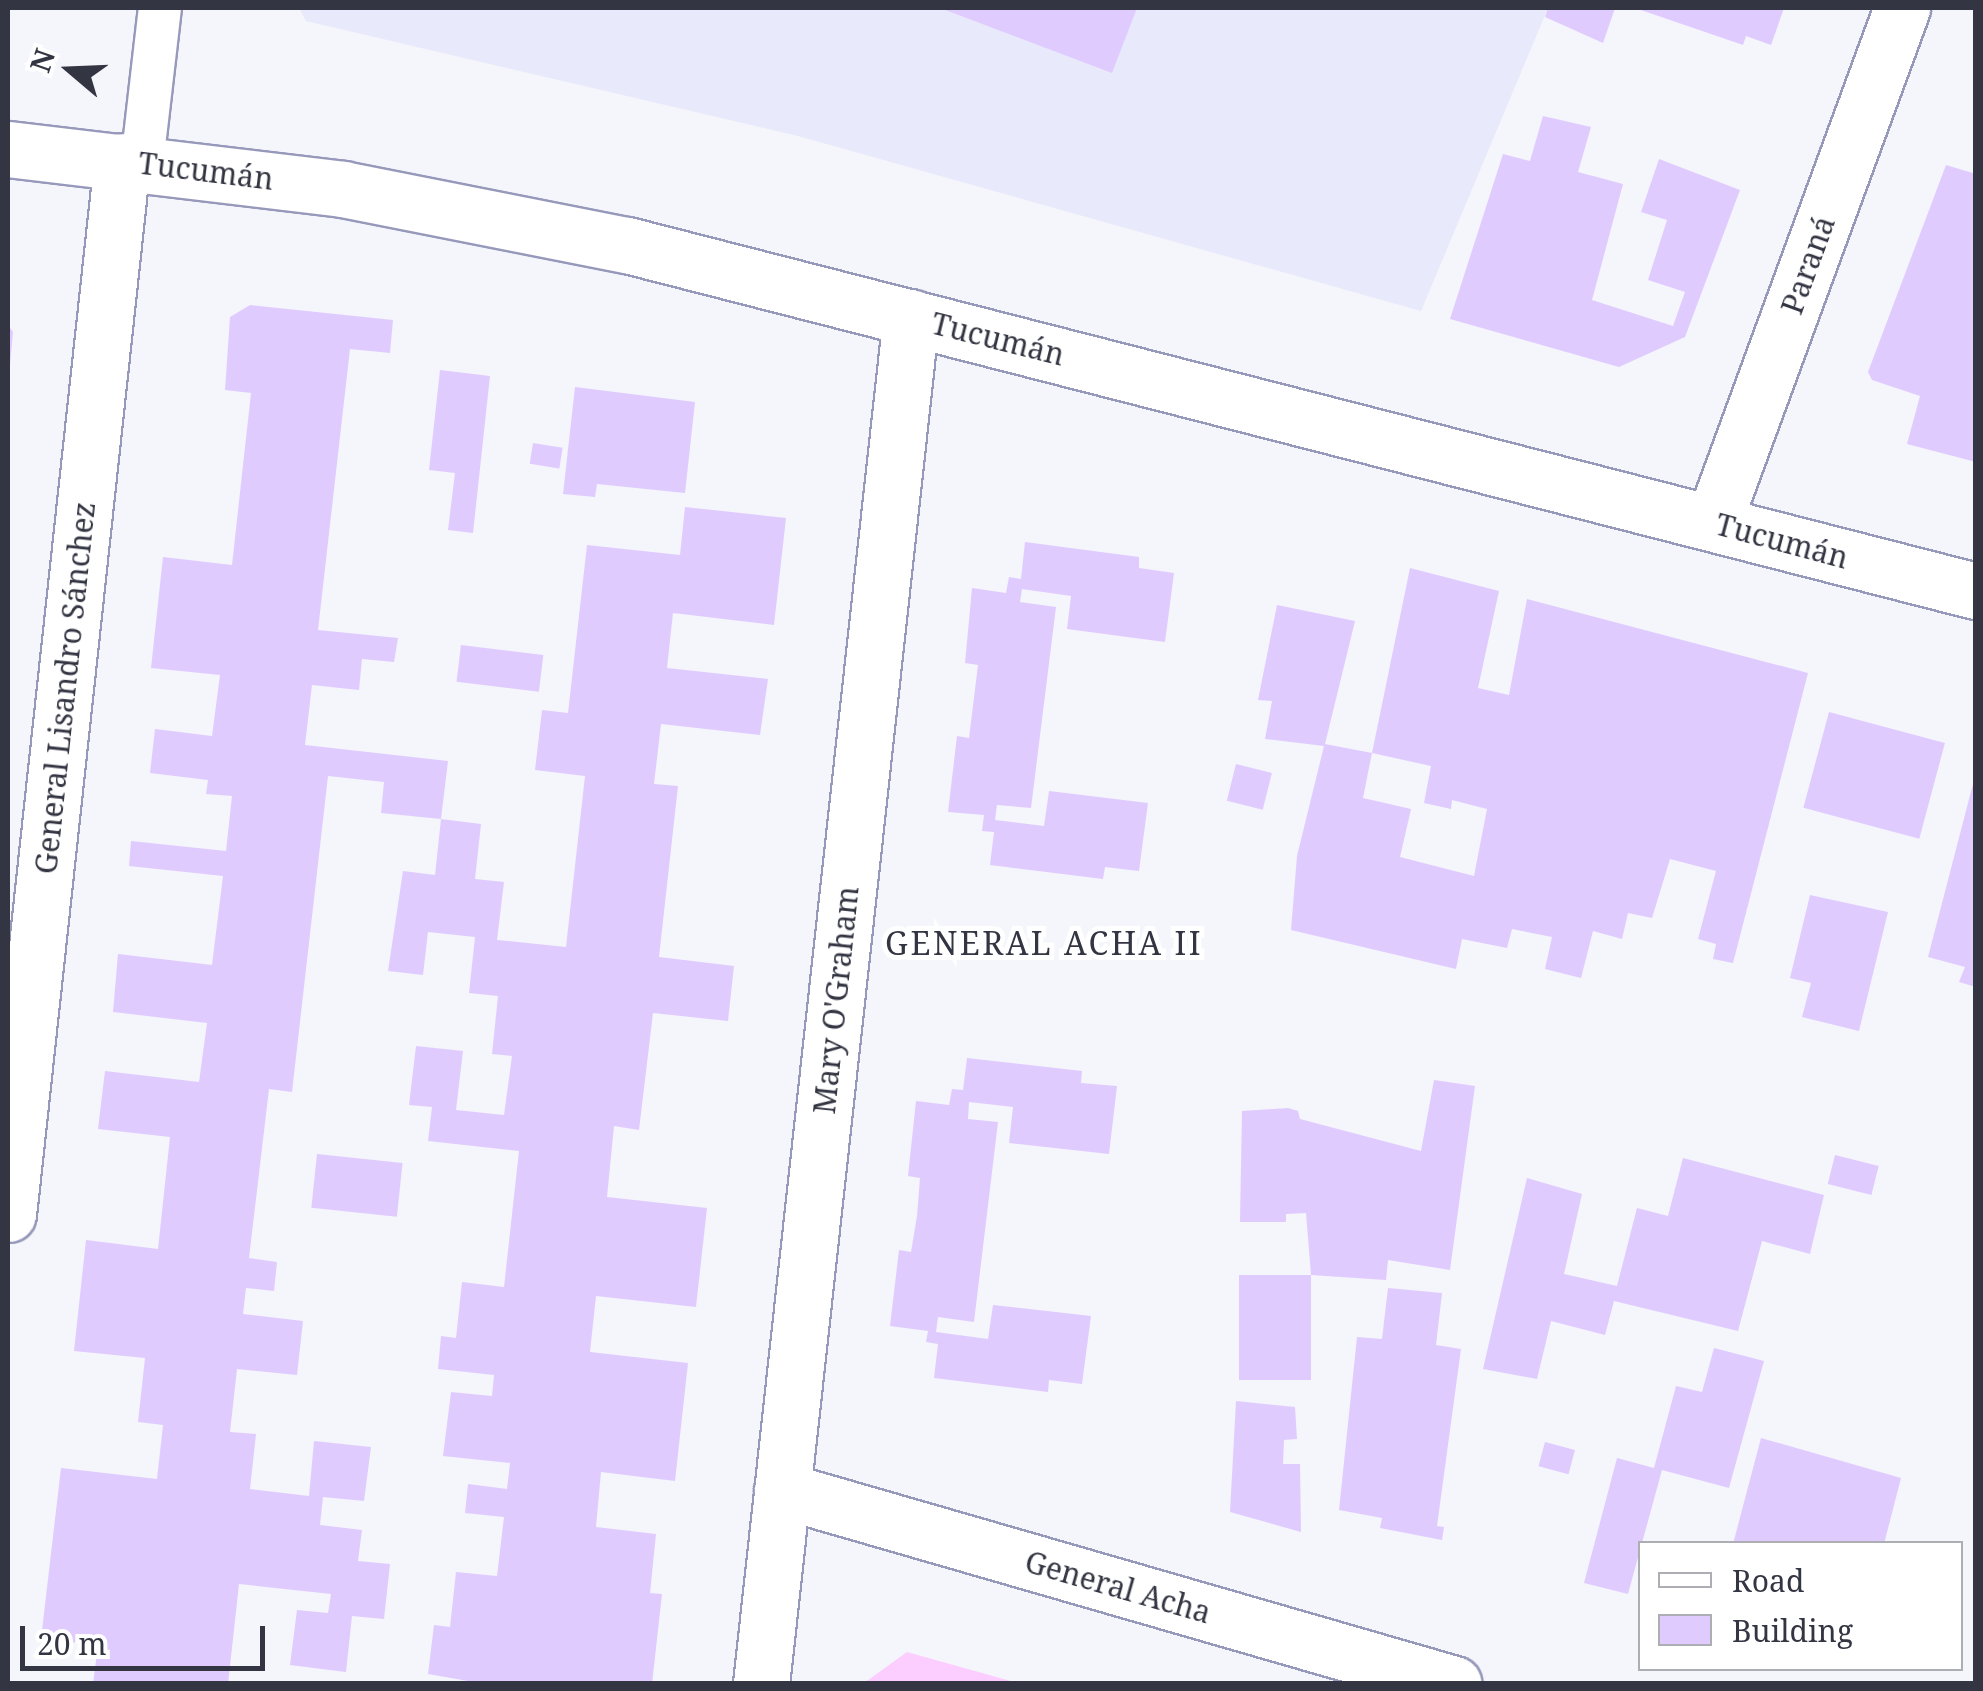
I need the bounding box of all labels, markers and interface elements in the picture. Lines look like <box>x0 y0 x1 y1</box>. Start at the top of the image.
north arrow <box>20 20 120 120</box>
text: N <box>20 44 63 77</box>
street label: Tucumán <box>136 145 276 197</box>
street label: Paraná <box>1774 211 1842 319</box>
street label: Tucumán <box>928 305 1068 373</box>
street label: General Lisandro Sánchez <box>28 500 102 876</box>
street label: Tucumán <box>1712 506 1852 576</box>
street label: Mary O'Graham <box>806 884 866 1116</box>
district label: GENERAL ACHA II <box>885 924 1203 962</box>
legend <box>1638 1541 1963 1671</box>
street label: General Acha <box>1021 1543 1215 1631</box>
text: Road <box>1732 1560 1804 1601</box>
scale bar <box>25 1606 270 1668</box>
text: Building <box>1732 1610 1853 1651</box>
text: 20 m <box>37 1623 107 1664</box>

